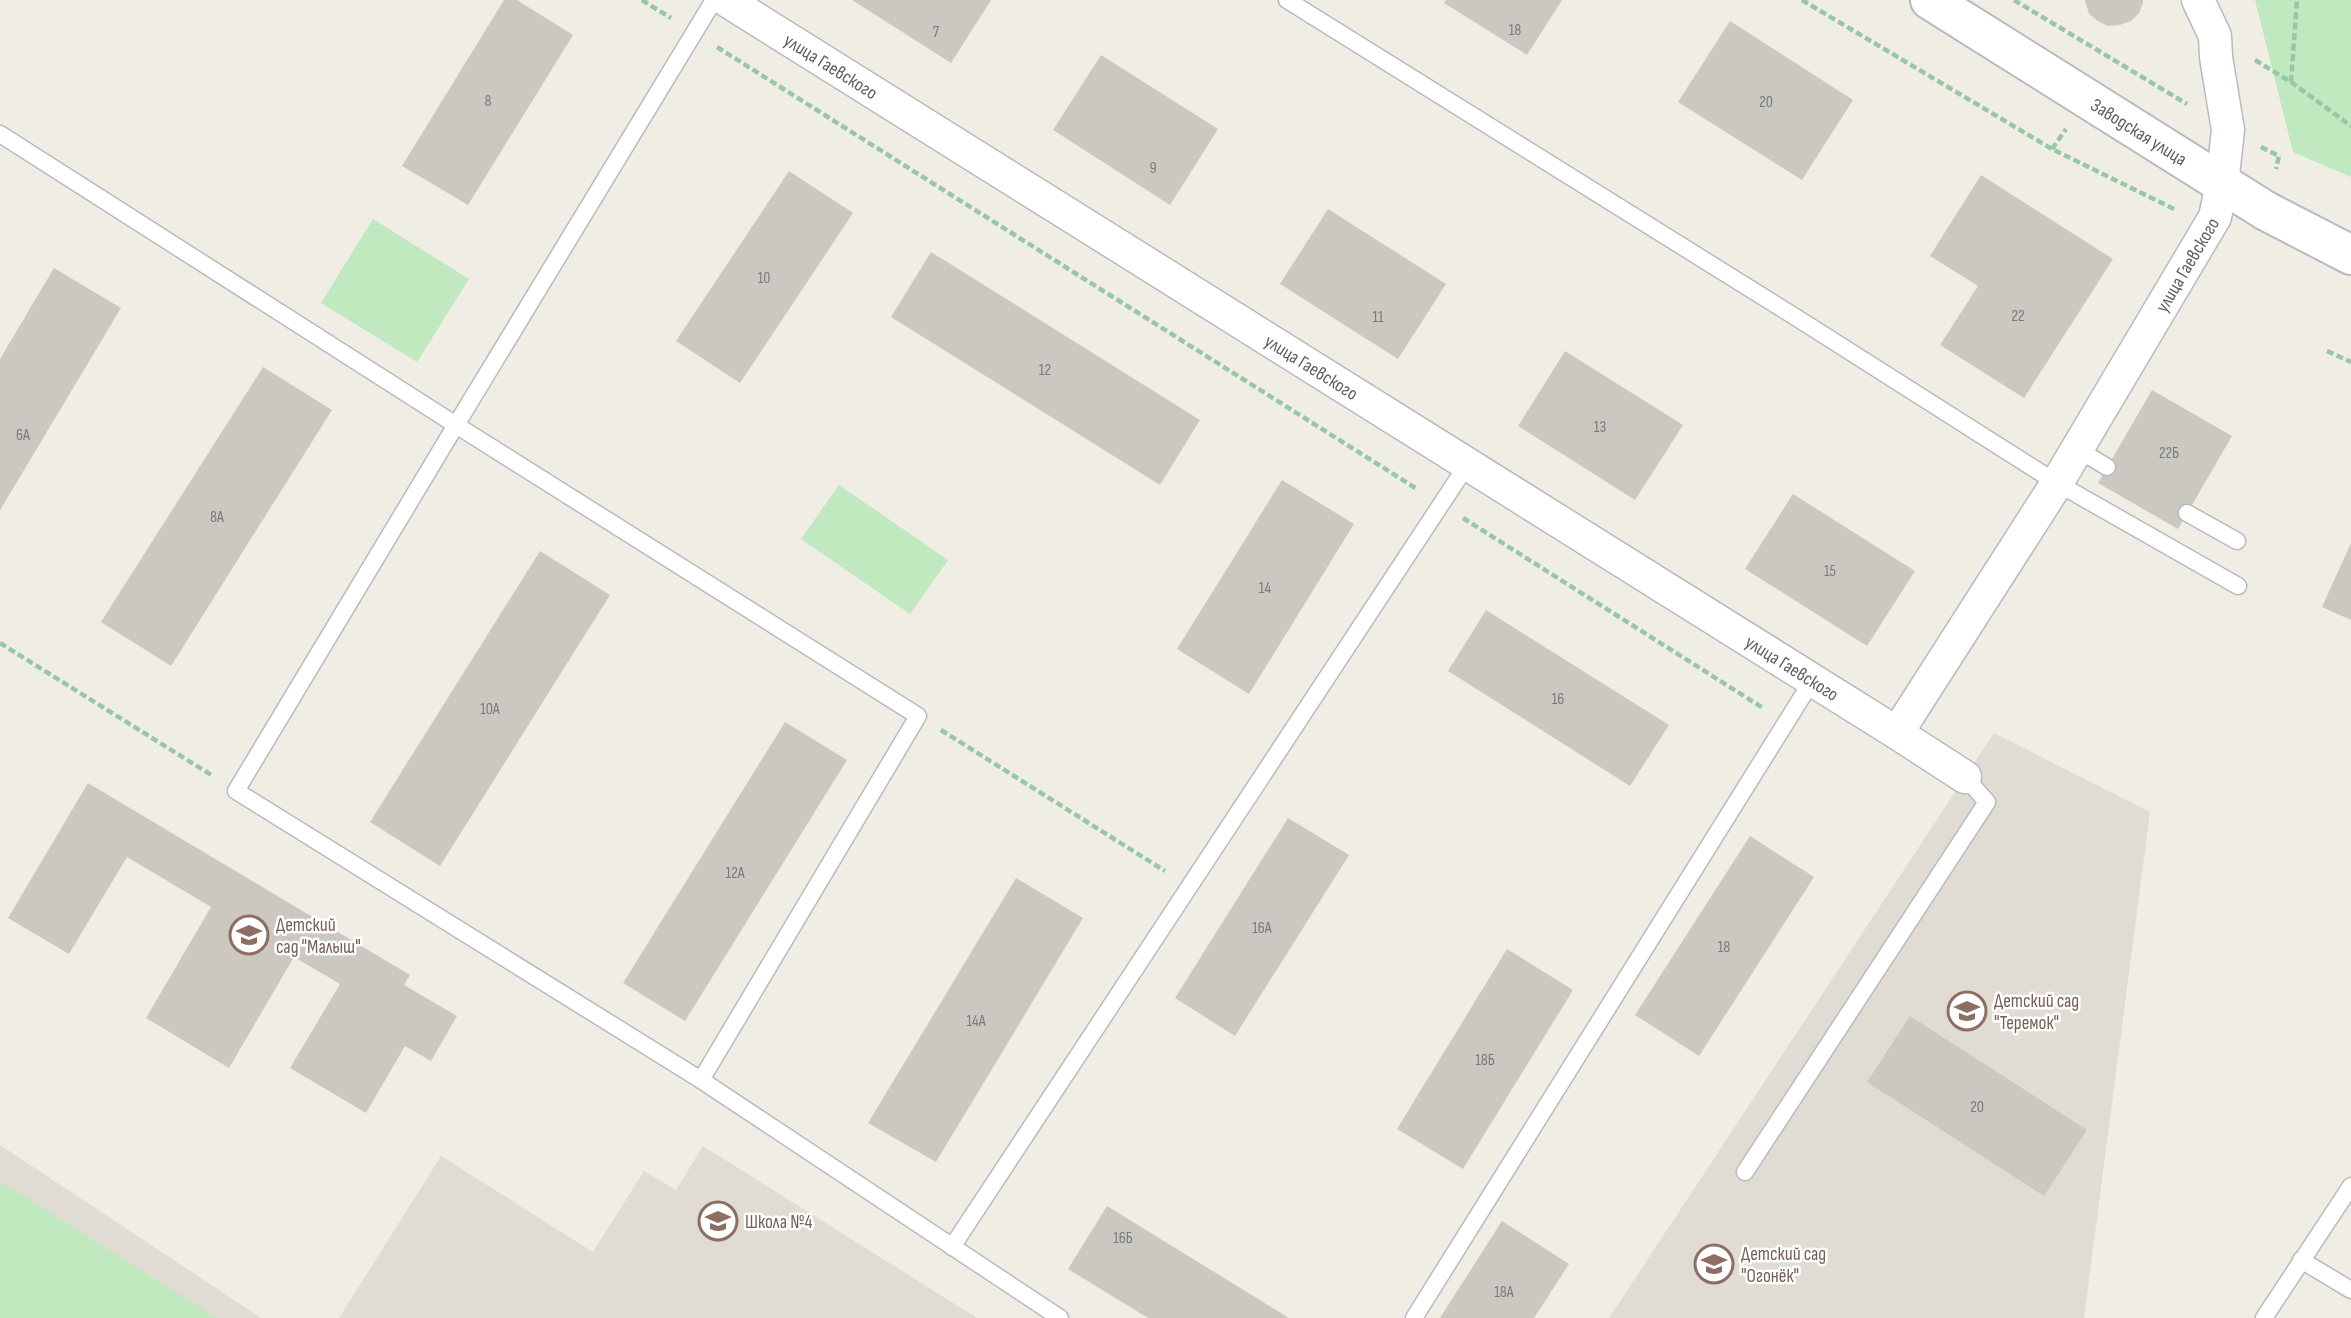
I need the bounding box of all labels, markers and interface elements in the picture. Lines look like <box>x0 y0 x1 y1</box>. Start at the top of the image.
house number: 18 <box>1509 21 1521 40</box>
house number: 7 <box>933 23 940 42</box>
street label: улица Гаевского <box>779 29 881 105</box>
house number: 8 <box>484 92 492 111</box>
house number: 20 <box>1759 93 1773 112</box>
street label: Заводская улица <box>2086 94 2191 171</box>
house number: 9 <box>1149 159 1157 178</box>
street label: улица Гаевского <box>2151 214 2225 317</box>
house number: 10 <box>758 269 770 288</box>
house number: 22 <box>2011 307 2025 326</box>
house number: 11 <box>1372 308 1384 327</box>
street label: улица Гаевского <box>1260 330 1362 406</box>
house number: 12 <box>1039 361 1051 380</box>
house number: 13 <box>1594 418 1606 437</box>
house number: 6А <box>16 426 30 445</box>
house number: 22Б <box>2159 444 2179 463</box>
house number: 8А <box>210 508 224 527</box>
house number: 15 <box>1824 562 1836 581</box>
house number: 14 <box>1259 579 1271 598</box>
street label: улица Гаевского <box>1740 631 1843 707</box>
house number: 16 <box>1552 690 1564 709</box>
house number: 10А <box>480 700 500 719</box>
house number: 12А <box>725 864 745 883</box>
school or university icon: Детский сад "Малыш" <box>228 914 270 956</box>
place label: Детский сад "Малыш" <box>276 914 361 959</box>
house number: 16А <box>1252 919 1272 938</box>
house number: 18 <box>1718 938 1730 957</box>
school or university icon: Детский сад "Теремок" <box>1946 990 1988 1032</box>
place label: Детский сад "Теремок" <box>1994 990 2079 1035</box>
house number: 14А <box>966 1012 986 1031</box>
house number: 18Б <box>1475 1051 1495 1070</box>
house number: 20 <box>1970 1098 1984 1117</box>
school or university icon: Школа №4 <box>697 1200 739 1242</box>
place label: Школа №4 <box>745 1211 812 1234</box>
house number: 16Б <box>1113 1229 1133 1248</box>
school or university icon: Детский сад "Огонёк" <box>1693 1243 1735 1285</box>
place label: Детский сад "Огонёк" <box>1741 1243 1826 1288</box>
house number: 18А <box>1494 1283 1514 1302</box>

